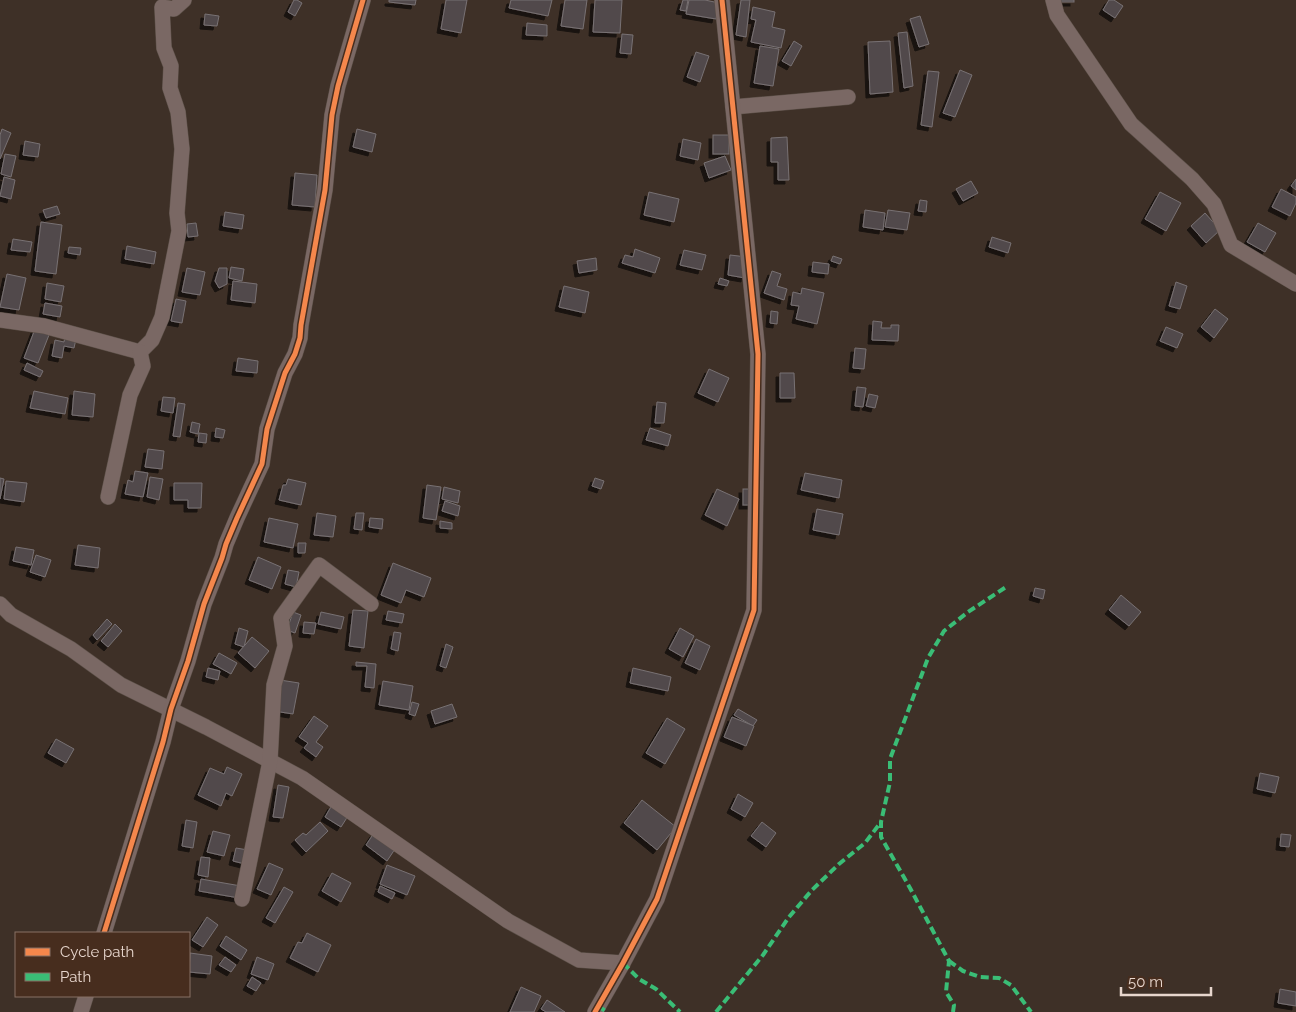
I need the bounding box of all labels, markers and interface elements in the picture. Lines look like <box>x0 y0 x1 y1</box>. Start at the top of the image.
legend <box>15 932 190 997</box>
text: Cycle path <box>60 943 134 961</box>
scale bar <box>1121 964 1211 996</box>
text: Path <box>60 968 91 986</box>
text: 50 m <box>1128 973 1163 991</box>

